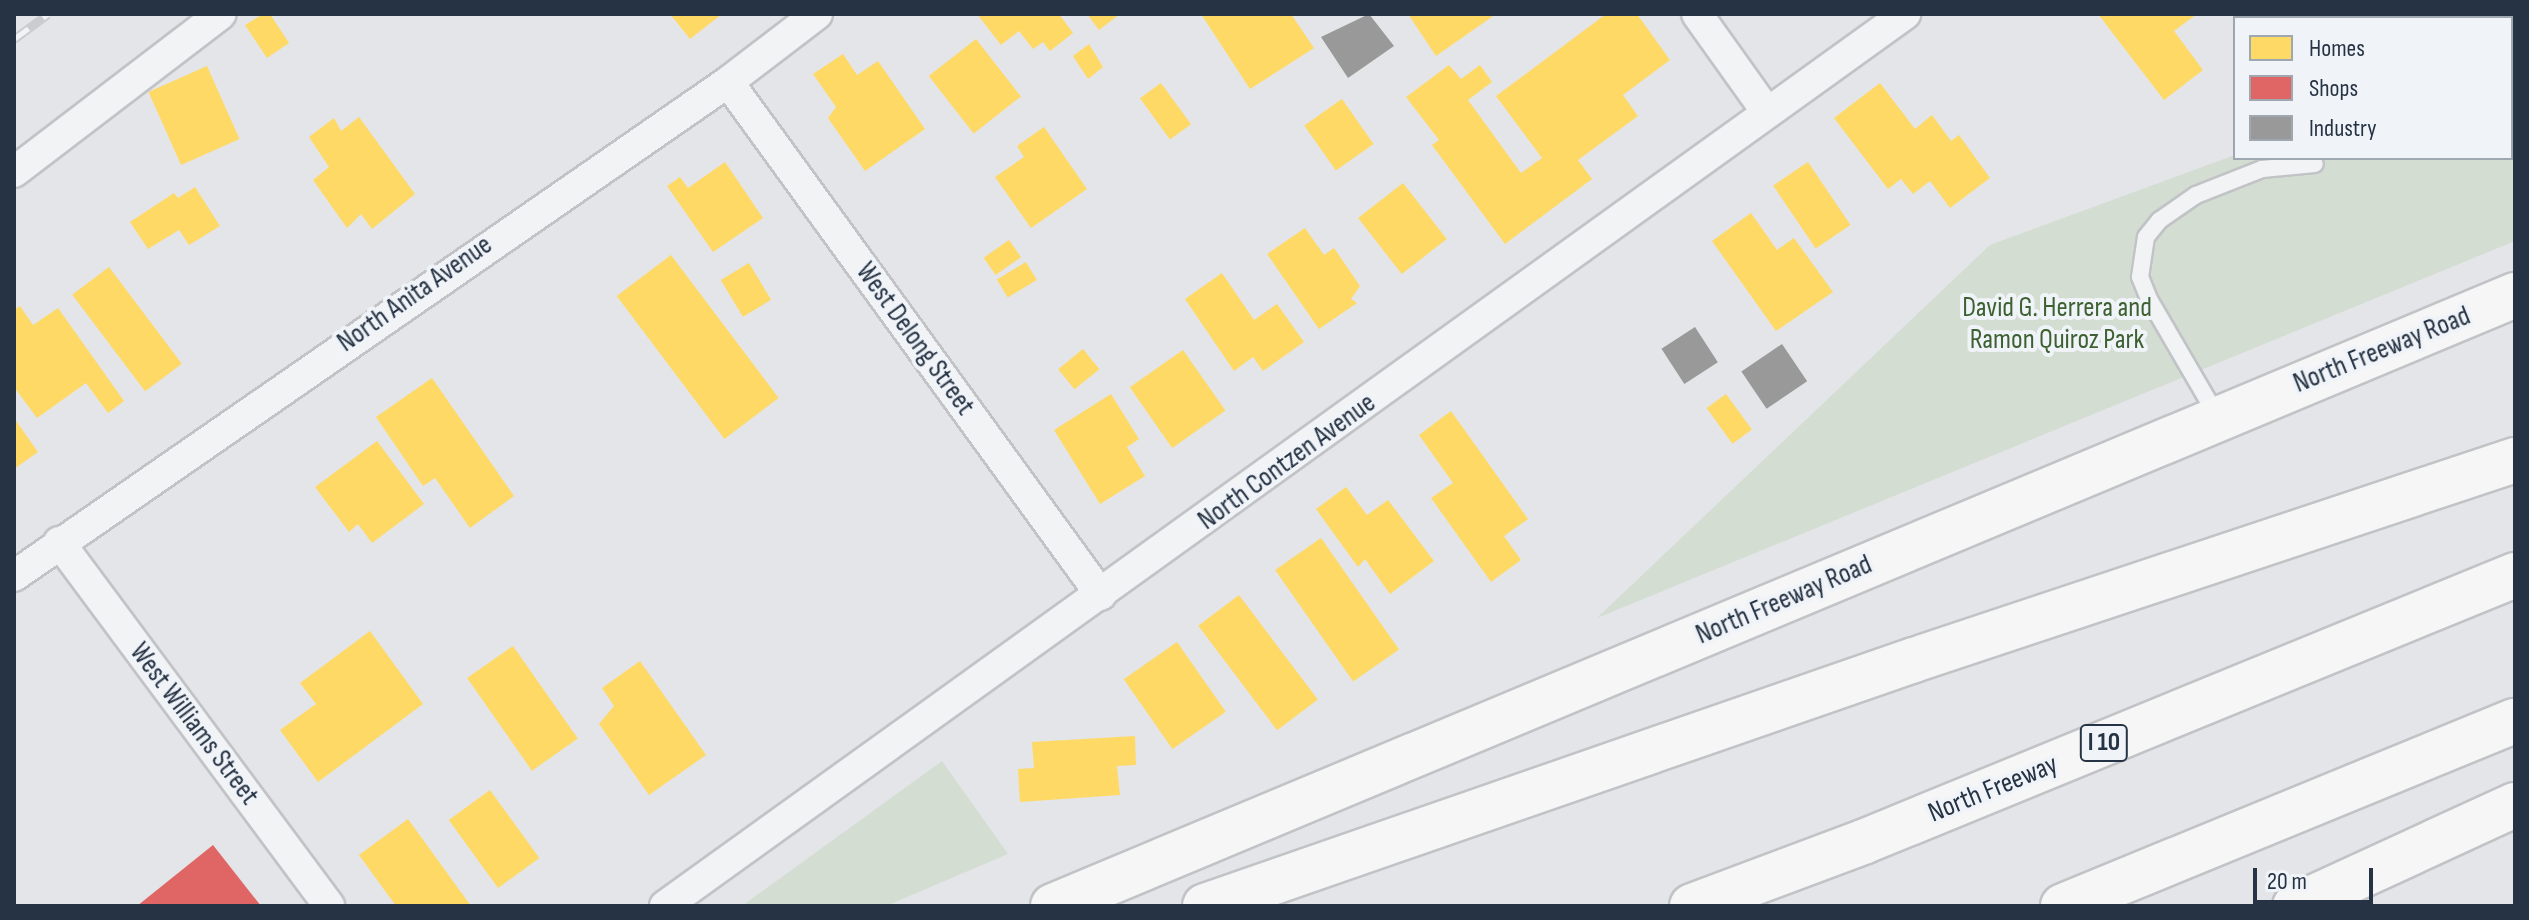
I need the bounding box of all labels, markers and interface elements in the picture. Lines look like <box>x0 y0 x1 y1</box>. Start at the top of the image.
legend <box>2233 16 2513 160</box>
text: Homes <box>2309 34 2365 63</box>
text: Shops <box>2309 74 2358 103</box>
text: Industry <box>2309 114 2376 143</box>
street label: North Anita Avenue <box>331 228 499 360</box>
street label: West Delong Street <box>848 256 982 422</box>
park label: David G. Herrera and Ramon Quiroz Park <box>1962 291 2152 357</box>
street label: North Freeway Road <box>2289 299 2475 401</box>
street label: North Contzen Avenue <box>1192 386 1382 538</box>
street label: North Freeway Road <box>1691 548 1877 652</box>
street label: West Williams Street <box>122 636 266 812</box>
road number: I 10 <box>2078 721 2130 765</box>
street label: North Freeway <box>1923 748 2063 830</box>
scale bar <box>2257 852 2377 902</box>
text: 20 m <box>2267 867 2307 896</box>

